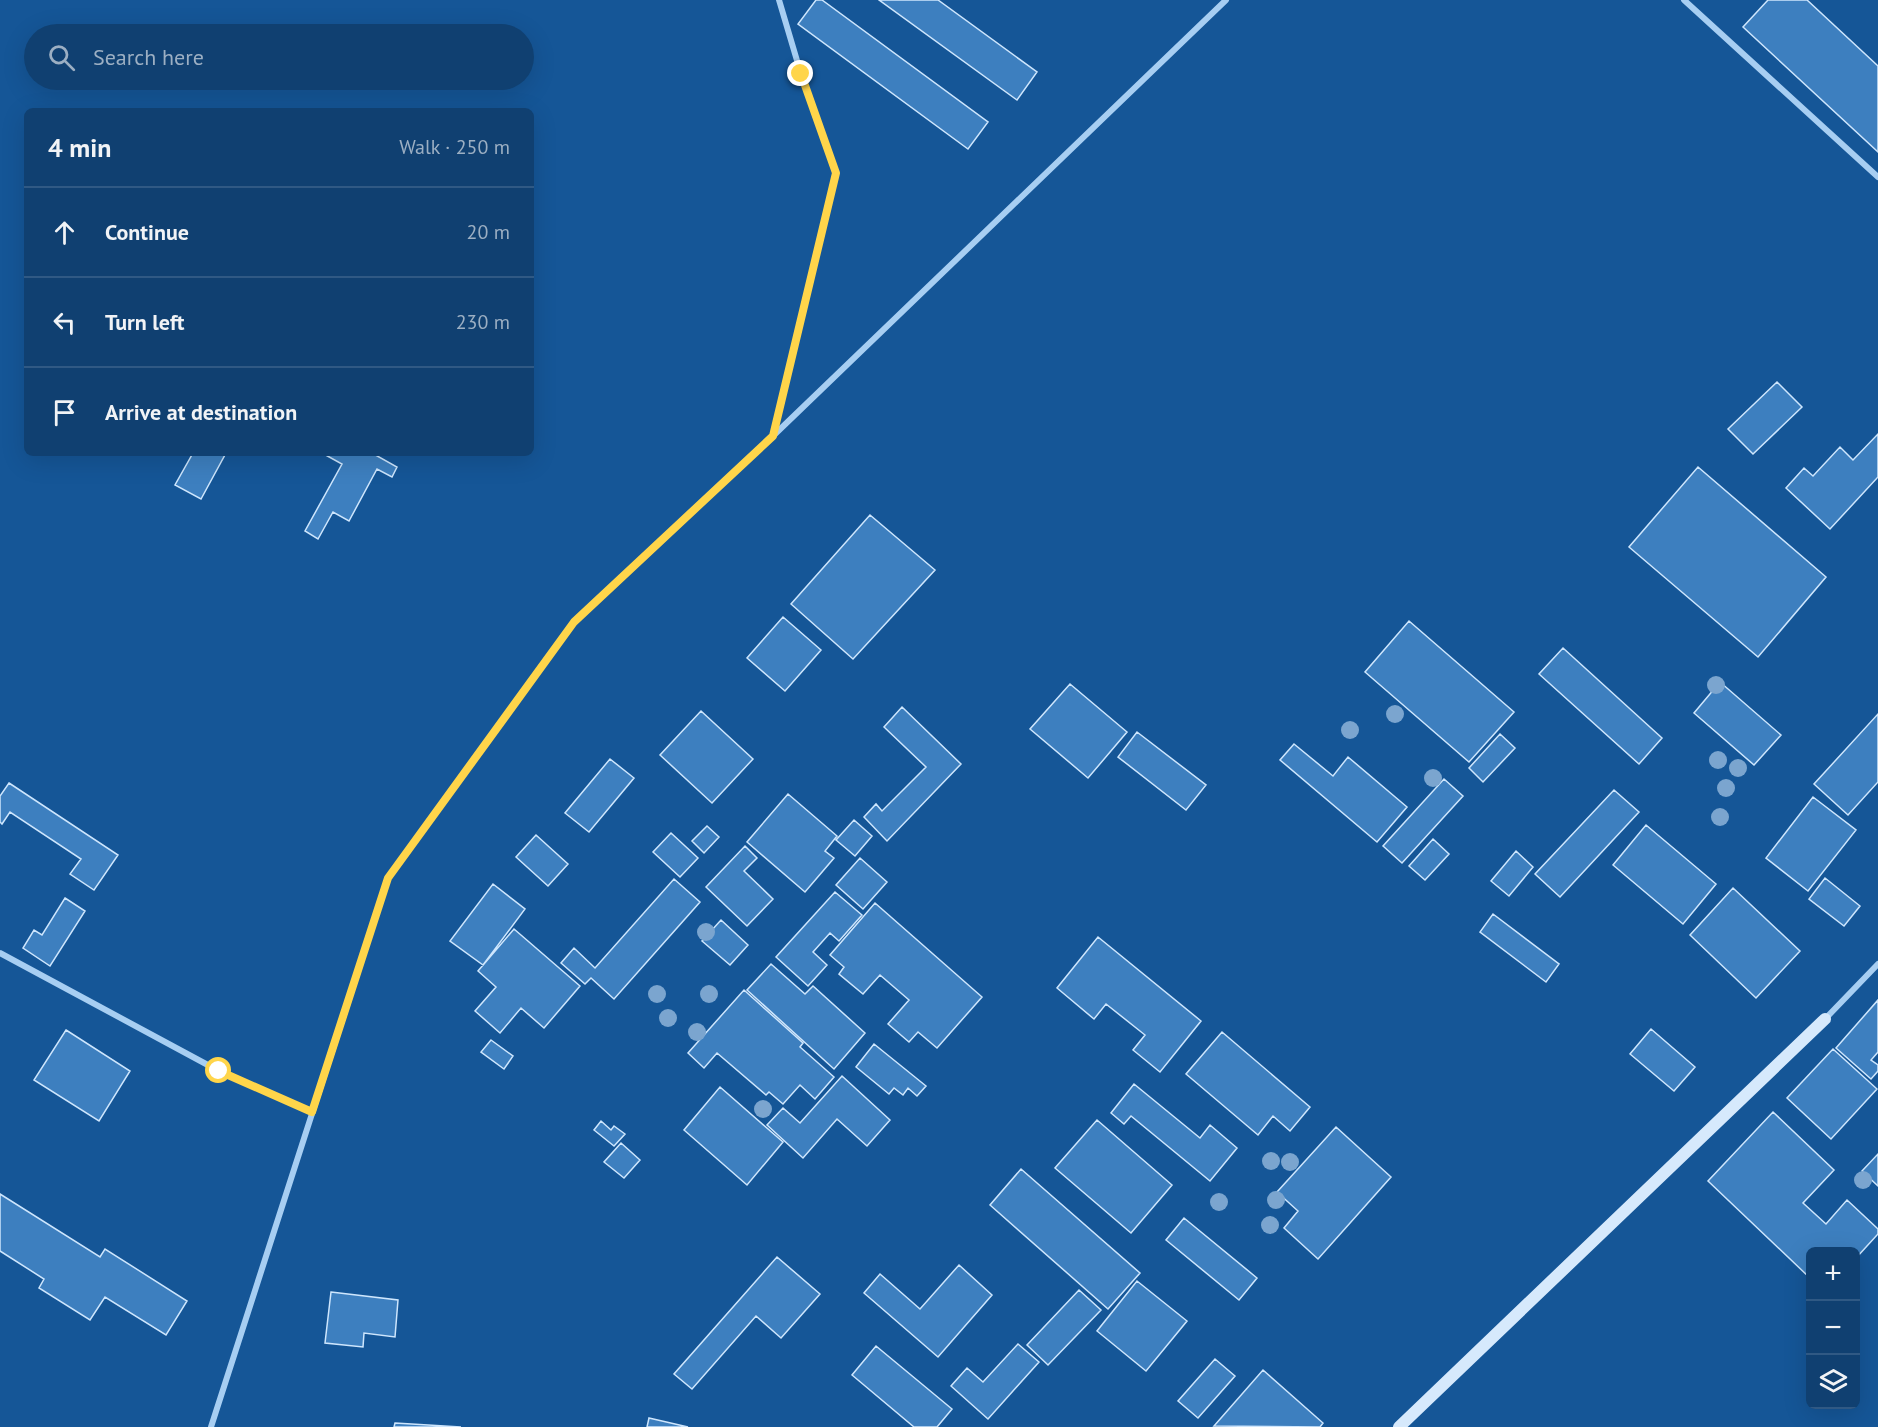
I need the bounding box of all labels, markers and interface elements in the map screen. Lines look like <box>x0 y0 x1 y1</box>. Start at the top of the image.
search box <box>24 24 534 90</box>
icon: search <box>45 41 78 74</box>
text: Search here <box>93 43 204 71</box>
route end <box>787 60 813 86</box>
text: 4 min <box>48 131 111 164</box>
text: Walk · 250 m <box>399 134 510 160</box>
icon: ahead <box>48 216 81 249</box>
text: Continue <box>105 218 189 246</box>
text: 20 m <box>467 219 510 245</box>
icon: left <box>48 306 81 339</box>
text: Turn left <box>105 308 185 336</box>
text: 230 m <box>456 309 510 335</box>
icon: arrive <box>48 396 81 429</box>
text: Arrive at destination <box>105 398 297 426</box>
route start <box>205 1057 231 1083</box>
map controls <box>1806 1247 1860 1409</box>
button: + <box>1806 1247 1860 1301</box>
button: − <box>1806 1301 1860 1355</box>
button: layers <box>1806 1355 1860 1409</box>

